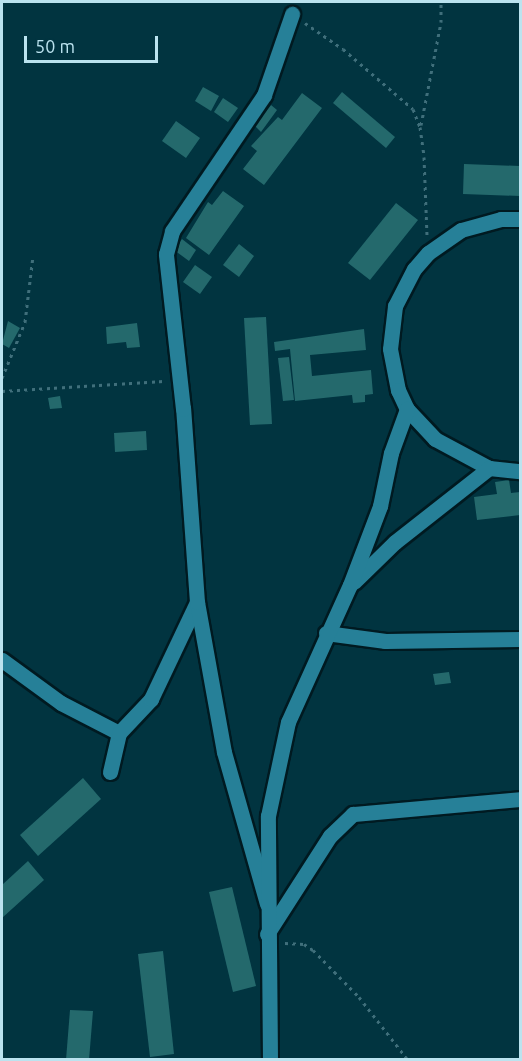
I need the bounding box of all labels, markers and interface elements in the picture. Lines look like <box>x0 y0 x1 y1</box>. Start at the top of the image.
scale bar <box>27 24 160 62</box>
text: 50 m <box>35 36 75 56</box>

